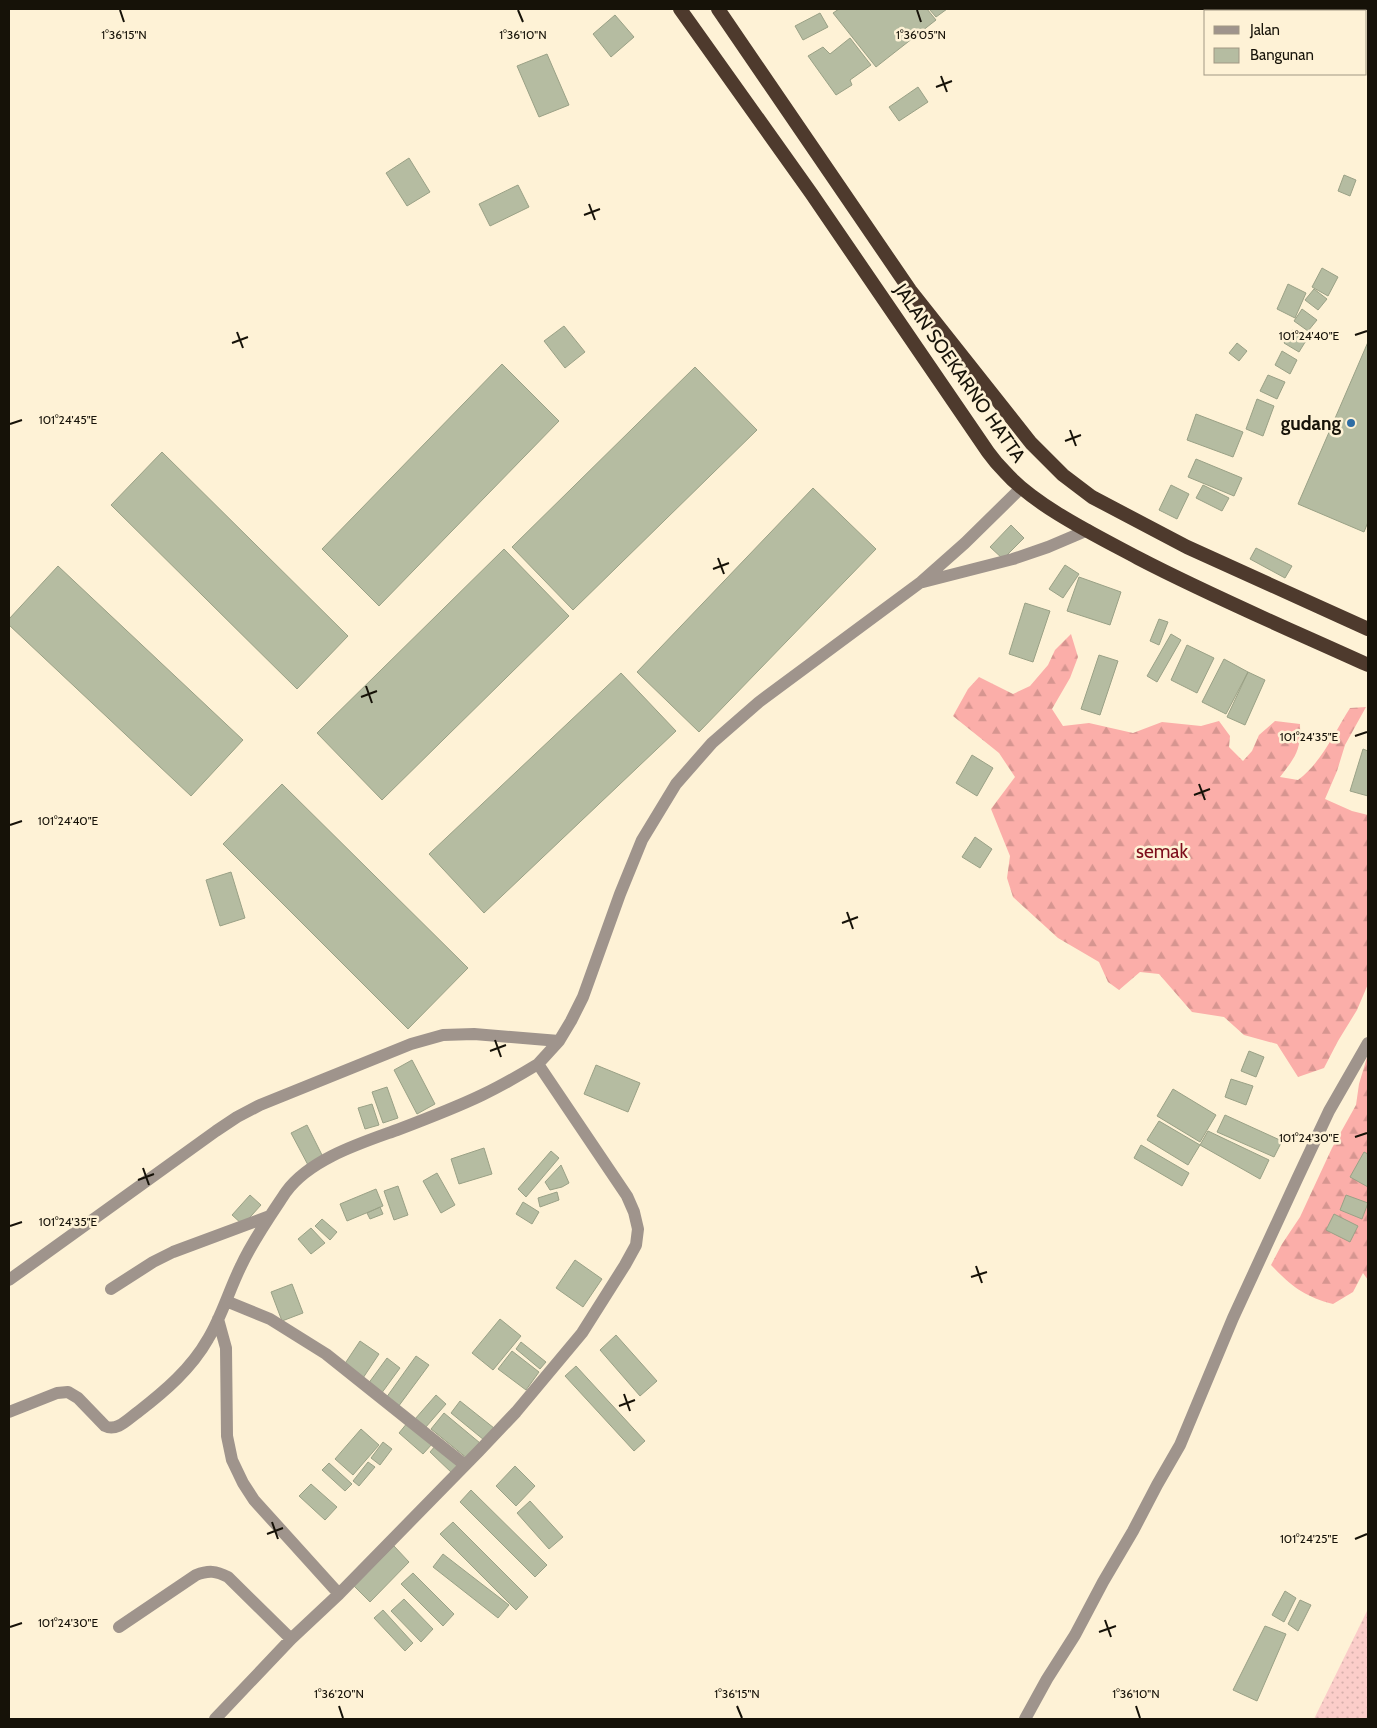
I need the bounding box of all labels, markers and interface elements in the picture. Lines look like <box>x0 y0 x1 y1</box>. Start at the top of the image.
legend <box>1204 10 1367 75</box>
text: Jalan <box>1249 21 1280 39</box>
text: 1°36'15"N <box>101 27 147 42</box>
text: 1°36'10"N <box>499 27 547 42</box>
text: 1°36'05"N <box>896 27 946 42</box>
text: Bangunan <box>1250 46 1314 64</box>
street label: JALAN SOEKARNO HATTA <box>889 278 1031 467</box>
text: 101°24'40"E <box>1279 328 1340 343</box>
text: 101°24'45"E <box>39 412 98 427</box>
place label: gudang <box>1281 412 1341 435</box>
marker: gudang <box>1345 417 1357 429</box>
text: 101°24'35"E <box>1280 729 1339 744</box>
text: 101°24'40"E <box>38 813 99 828</box>
park label: semak <box>1136 840 1188 863</box>
text: 101°24'30"E <box>1279 1130 1339 1145</box>
text: 101°24'35"E <box>39 1214 98 1229</box>
text: 101°24'25"E <box>1280 1531 1338 1546</box>
text: 101°24'30"E <box>38 1615 98 1630</box>
text: 1°36'20"N <box>314 1686 364 1701</box>
text: 1°36'15"N <box>714 1686 760 1701</box>
text: 1°36'10"N <box>1112 1686 1160 1701</box>

